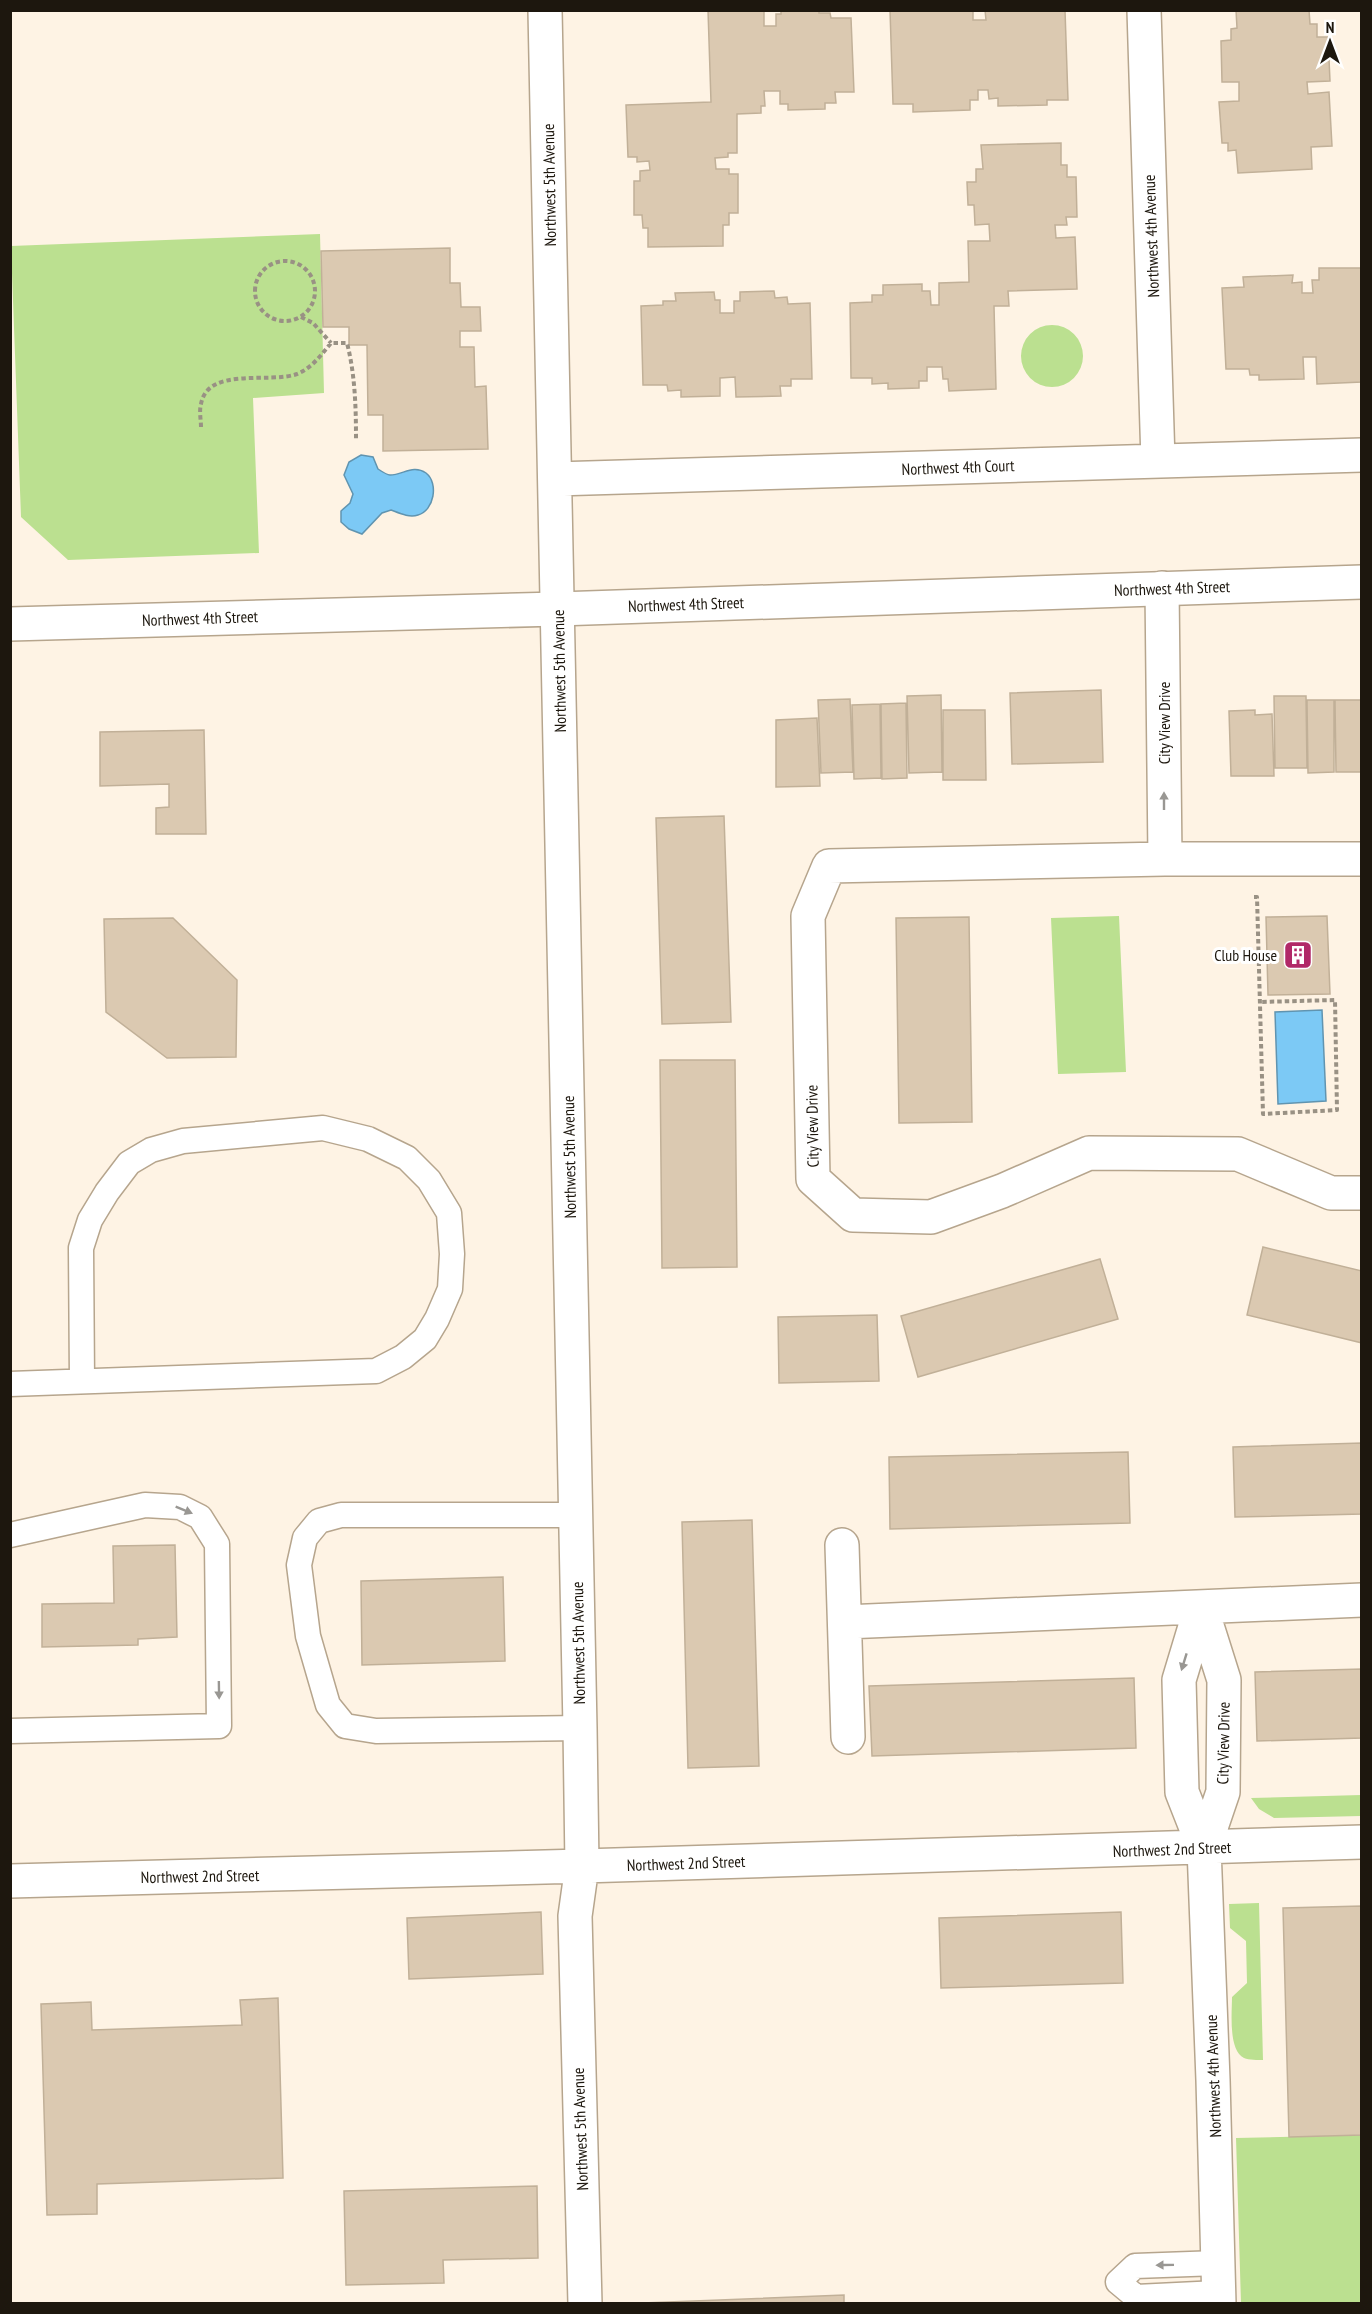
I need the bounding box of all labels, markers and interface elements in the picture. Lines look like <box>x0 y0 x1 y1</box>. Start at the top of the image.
north arrow <box>1300 12 1360 72</box>
text: N <box>1326 17 1334 37</box>
street label: Northwest 5th Avenue <box>538 123 560 247</box>
street label: Northwest 4th Avenue <box>1139 174 1163 298</box>
street label: Northwest 4th Court <box>901 455 1015 479</box>
street label: Northwest 4th Street <box>1114 576 1231 600</box>
street label: Northwest 4th Street <box>628 592 745 616</box>
street label: Northwest 4th Street <box>142 606 259 630</box>
street label: Northwest 5th Avenue <box>548 609 570 733</box>
street label: City View Drive <box>1154 682 1174 764</box>
one-way arrow <box>1159 791 1169 810</box>
building icon: Club House <box>1282 939 1314 971</box>
place label: Club House <box>1214 945 1277 965</box>
street label: City View Drive <box>801 1085 823 1167</box>
street label: Northwest 5th Avenue <box>558 1095 580 1219</box>
one-way arrow <box>176 1505 194 1515</box>
street label: Northwest 5th Avenue <box>567 1581 589 1705</box>
one-way arrow <box>1179 1653 1188 1671</box>
one-way arrow <box>214 1680 224 1699</box>
street label: City View Drive <box>1212 1702 1234 1784</box>
street label: Northwest 2nd Street <box>1112 1837 1232 1861</box>
street label: Northwest 2nd Street <box>626 1851 746 1875</box>
street label: Northwest 2nd Street <box>141 1865 260 1887</box>
street label: Northwest 4th Avenue <box>1201 2014 1225 2138</box>
street label: Northwest 5th Avenue <box>568 2067 592 2191</box>
one-way arrow <box>1155 2260 1174 2269</box>

